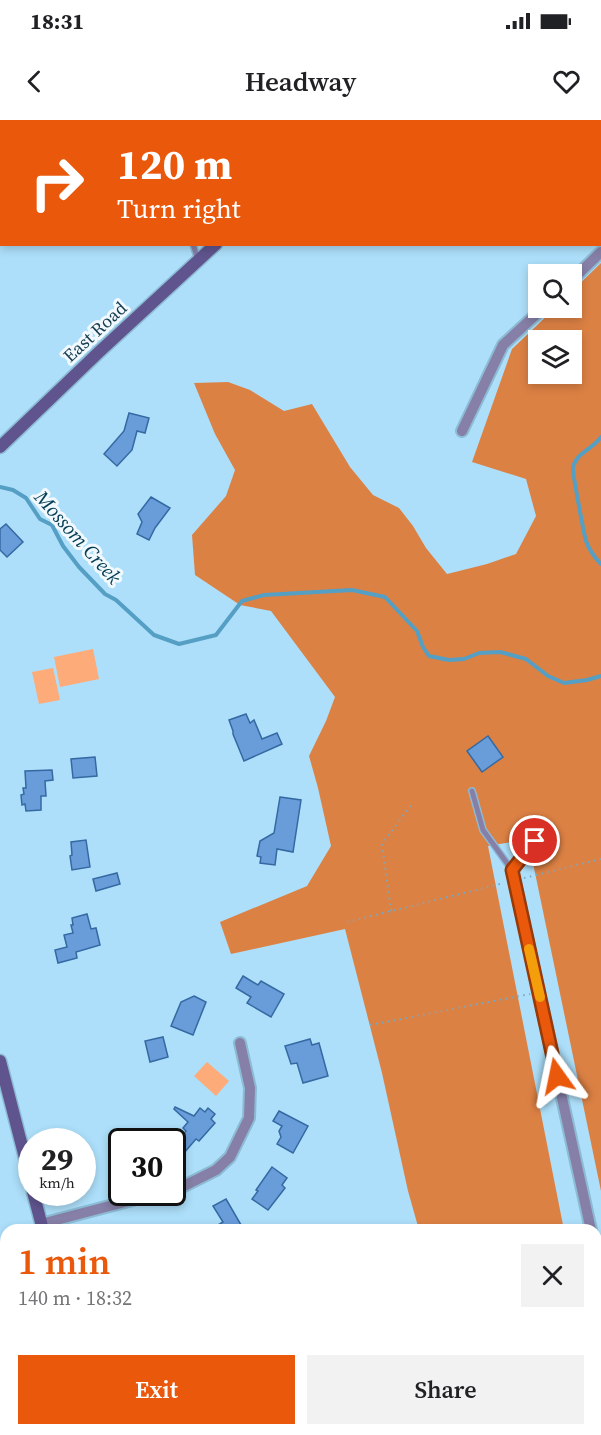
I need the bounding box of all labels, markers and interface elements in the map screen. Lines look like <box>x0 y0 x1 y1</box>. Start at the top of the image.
text: 18:31 <box>30 6 84 36</box>
text: Headway <box>245 63 356 100</box>
icon: back <box>18 65 51 98</box>
icon: heart <box>550 65 583 98</box>
text: 120 m <box>117 135 232 193</box>
icon: right <box>18 144 96 222</box>
text: Turn right <box>117 190 241 227</box>
map controls <box>528 264 582 384</box>
button: search <box>528 264 582 318</box>
street label: East Road <box>57 296 132 368</box>
button: layers <box>528 330 582 384</box>
water label: Mossom Creek <box>28 483 128 591</box>
pin <box>509 815 560 866</box>
icon: arrive <box>518 824 551 857</box>
position arrow <box>525 1044 589 1108</box>
speed limit sign: 30 <box>108 1128 186 1206</box>
text: 29 <box>41 1139 73 1180</box>
text: km/h <box>39 1172 75 1193</box>
text: 1 min <box>18 1237 110 1286</box>
button: close <box>521 1244 584 1307</box>
text: 140 m · 18:32 <box>18 1284 132 1312</box>
button: Exit <box>18 1355 295 1424</box>
button: Share <box>307 1355 584 1424</box>

